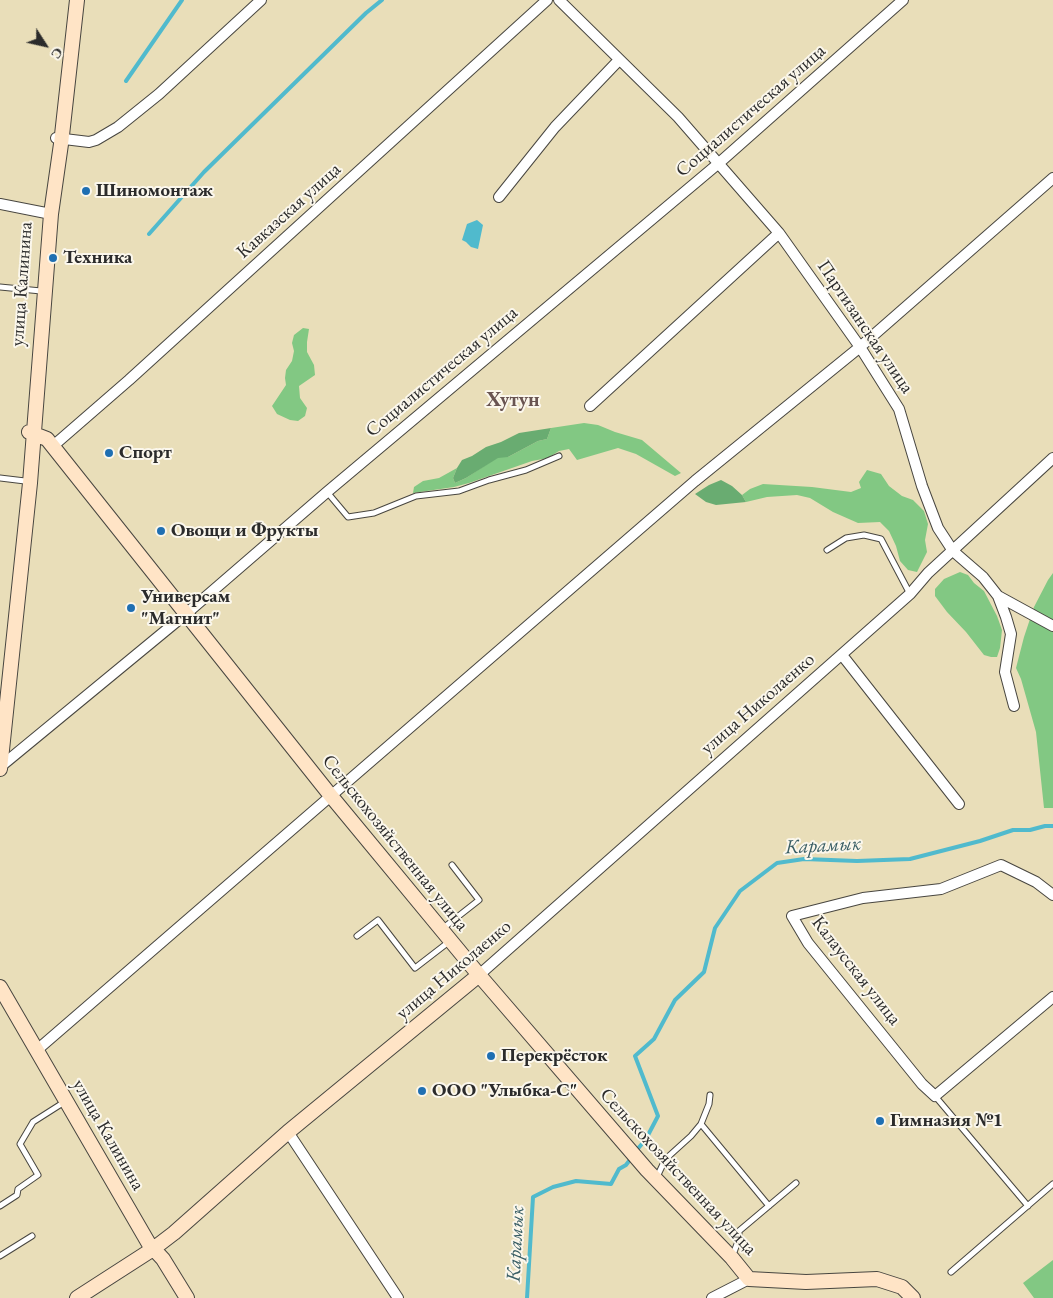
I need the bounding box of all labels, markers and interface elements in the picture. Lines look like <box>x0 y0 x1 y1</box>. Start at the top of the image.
north arrow <box>20 20 70 70</box>
street label: Социалистическая улица <box>671 40 831 182</box>
text: С <box>47 44 68 63</box>
street label: Кавказская улица <box>232 158 346 264</box>
place label: Шиномонтаж <box>96 180 213 202</box>
marker: Шиномонтаж <box>80 185 92 197</box>
street label: улица Калинина <box>6 221 38 347</box>
place label: Техника <box>63 247 132 269</box>
marker: Техника <box>47 252 59 264</box>
street label: Партизанская улица <box>812 256 918 398</box>
street label: Социалистическая улица <box>361 302 523 442</box>
district label: Хутун <box>486 389 540 413</box>
place label: Спорт <box>119 442 172 464</box>
marker: Спорт <box>103 447 115 459</box>
place label: Овощи и Фрукты <box>171 520 318 542</box>
marker: Овощи и Фрукты <box>155 525 167 537</box>
place label: Универсам "Магнит" <box>141 586 230 630</box>
marker: Универсам "Магнит" <box>125 602 137 614</box>
street label: улица Николаенко <box>696 648 820 760</box>
street label: Сельскохозяйственная улица <box>317 750 473 936</box>
water label: Карамык <box>784 832 862 860</box>
street label: Калаусская улица <box>806 912 906 1030</box>
street label: улица Николаенко <box>392 915 516 1025</box>
place label: Перекрёсток <box>501 1045 608 1067</box>
marker: Перекрёсток <box>485 1050 497 1062</box>
street label: улица Калинина <box>67 1075 149 1195</box>
place label: ООО "Улыбка-С" <box>432 1080 577 1102</box>
street label: Сельскохозяйственная улица <box>595 1084 761 1260</box>
marker: ООО "Улыбка-С" <box>416 1085 428 1097</box>
place label: Гимназия №1 <box>890 1110 1003 1132</box>
marker: Гимназия №1 <box>874 1115 886 1127</box>
water label: Карамык <box>502 1205 530 1283</box>

